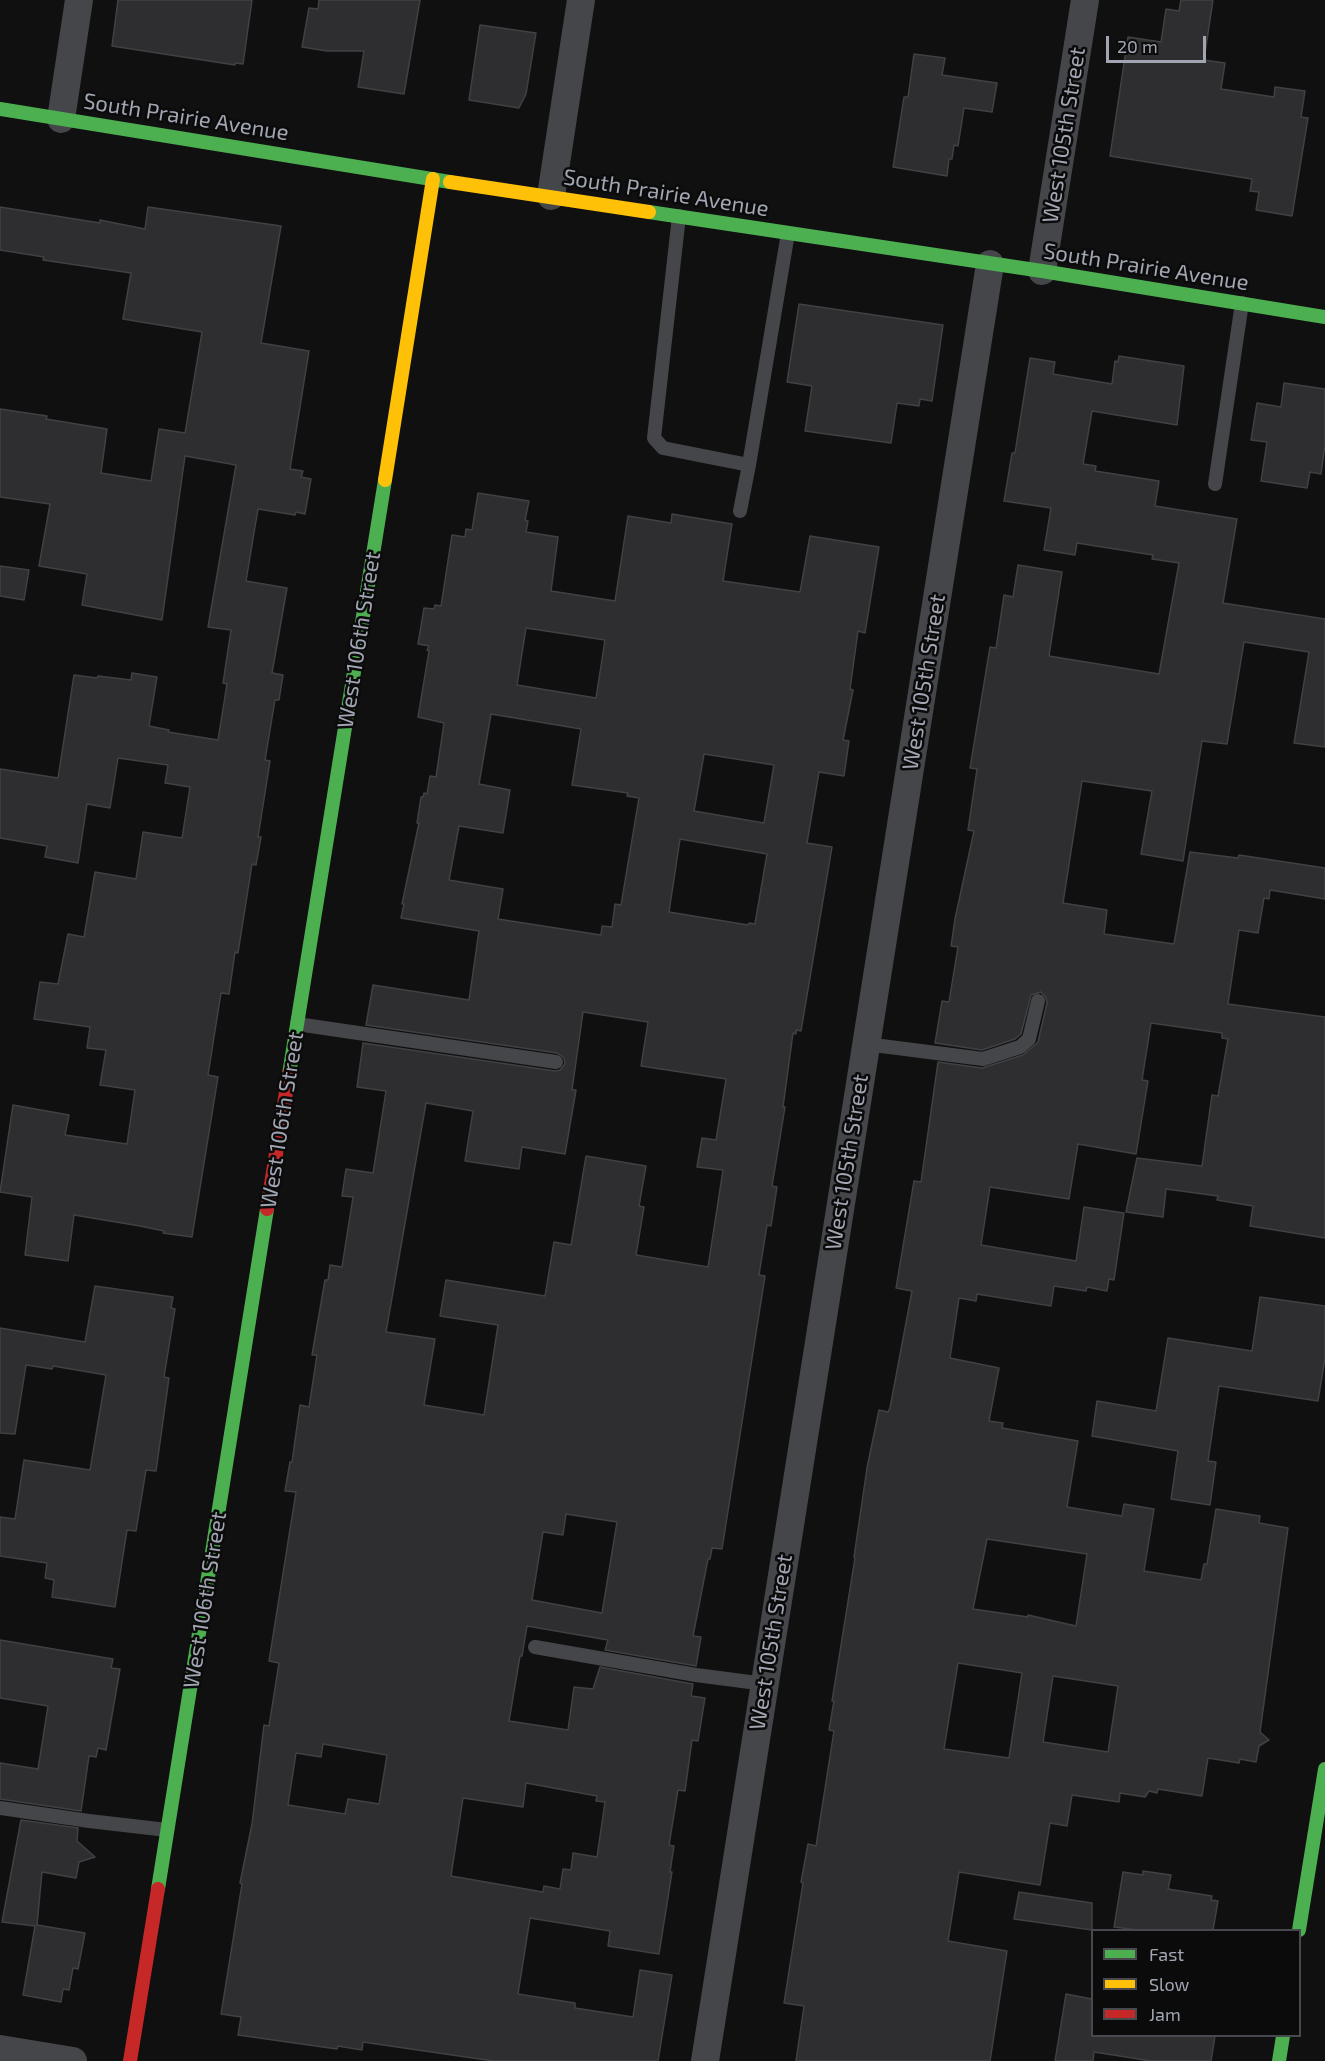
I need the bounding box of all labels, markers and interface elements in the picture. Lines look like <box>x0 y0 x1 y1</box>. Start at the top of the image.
scale bar <box>1109 24 1210 62</box>
text: 20 m <box>1117 35 1158 57</box>
street label: West 105th Street <box>1037 45 1091 225</box>
street label: South Prairie Avenue <box>81 88 291 146</box>
street label: South Prairie Avenue <box>561 164 771 222</box>
street label: South Prairie Avenue <box>1041 238 1251 296</box>
street label: West 106th Street <box>332 550 386 730</box>
street label: West 105th Street <box>897 592 951 772</box>
street label: West 106th Street <box>255 1030 309 1210</box>
street label: West 105th Street <box>820 1072 874 1252</box>
street label: West 106th Street <box>178 1510 232 1690</box>
street label: West 105th Street <box>744 1552 798 1732</box>
legend <box>1091 1929 1301 2037</box>
text: Fast <box>1149 1943 1184 1965</box>
text: Slow <box>1149 1973 1189 1995</box>
text: Jam <box>1149 2003 1181 2025</box>

